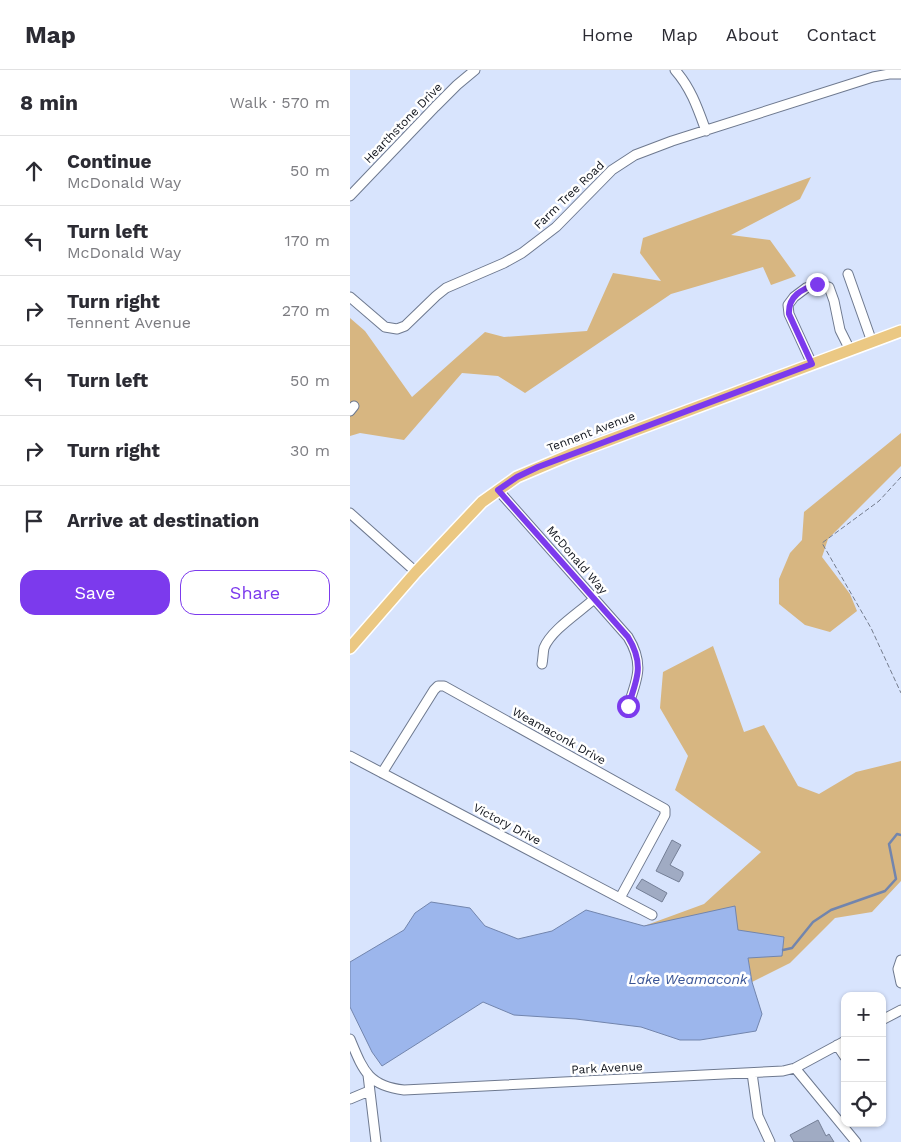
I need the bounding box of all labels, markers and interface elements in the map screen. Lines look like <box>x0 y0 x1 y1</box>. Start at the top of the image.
text: Map <box>25 21 76 49</box>
text: Home <box>582 24 633 45</box>
text: Map <box>661 24 698 45</box>
text: About <box>726 24 778 45</box>
text: Contact <box>806 24 876 45</box>
street label: Hearthstone Drive <box>361 80 445 166</box>
text: 8 min <box>20 90 78 115</box>
text: Walk · 570 m <box>229 93 330 112</box>
text: Continue <box>67 150 151 173</box>
icon: ahead <box>20 157 48 185</box>
street label: Farm Tree Road <box>531 158 607 232</box>
text: 50 m <box>290 161 330 180</box>
text: McDonald Way <box>67 173 181 192</box>
text: Turn left <box>67 220 148 243</box>
icon: left <box>20 227 48 255</box>
text: 170 m <box>284 231 330 250</box>
text: McDonald Way <box>67 243 181 262</box>
route end <box>806 273 829 296</box>
text: Turn right <box>67 290 160 313</box>
icon: right <box>20 297 48 325</box>
text: 270 m <box>282 301 330 320</box>
text: Tennent Avenue <box>67 313 191 332</box>
icon: left <box>20 367 48 395</box>
text: Turn left <box>67 369 148 392</box>
text: 50 m <box>290 371 330 390</box>
street label: Tennent Avenue <box>545 409 637 455</box>
icon: right <box>20 437 48 465</box>
text: Turn right <box>67 439 160 462</box>
text: 30 m <box>290 441 330 460</box>
icon: arrive <box>20 507 48 535</box>
text: Arrive at destination <box>67 509 259 532</box>
street label: McDonald Way <box>544 523 611 598</box>
button: Save <box>20 570 170 615</box>
button: Share <box>180 570 330 615</box>
route start <box>617 695 640 718</box>
street label: Weamaconk Drive <box>510 704 608 768</box>
street label: Victory Drive <box>471 800 543 848</box>
water label: Lake Weamaconk <box>629 971 748 987</box>
map controls <box>841 992 886 1127</box>
button: + <box>841 992 886 1037</box>
button: − <box>841 1037 886 1082</box>
street label: Park Avenue <box>571 1059 643 1077</box>
button: locate <box>841 1082 886 1127</box>

